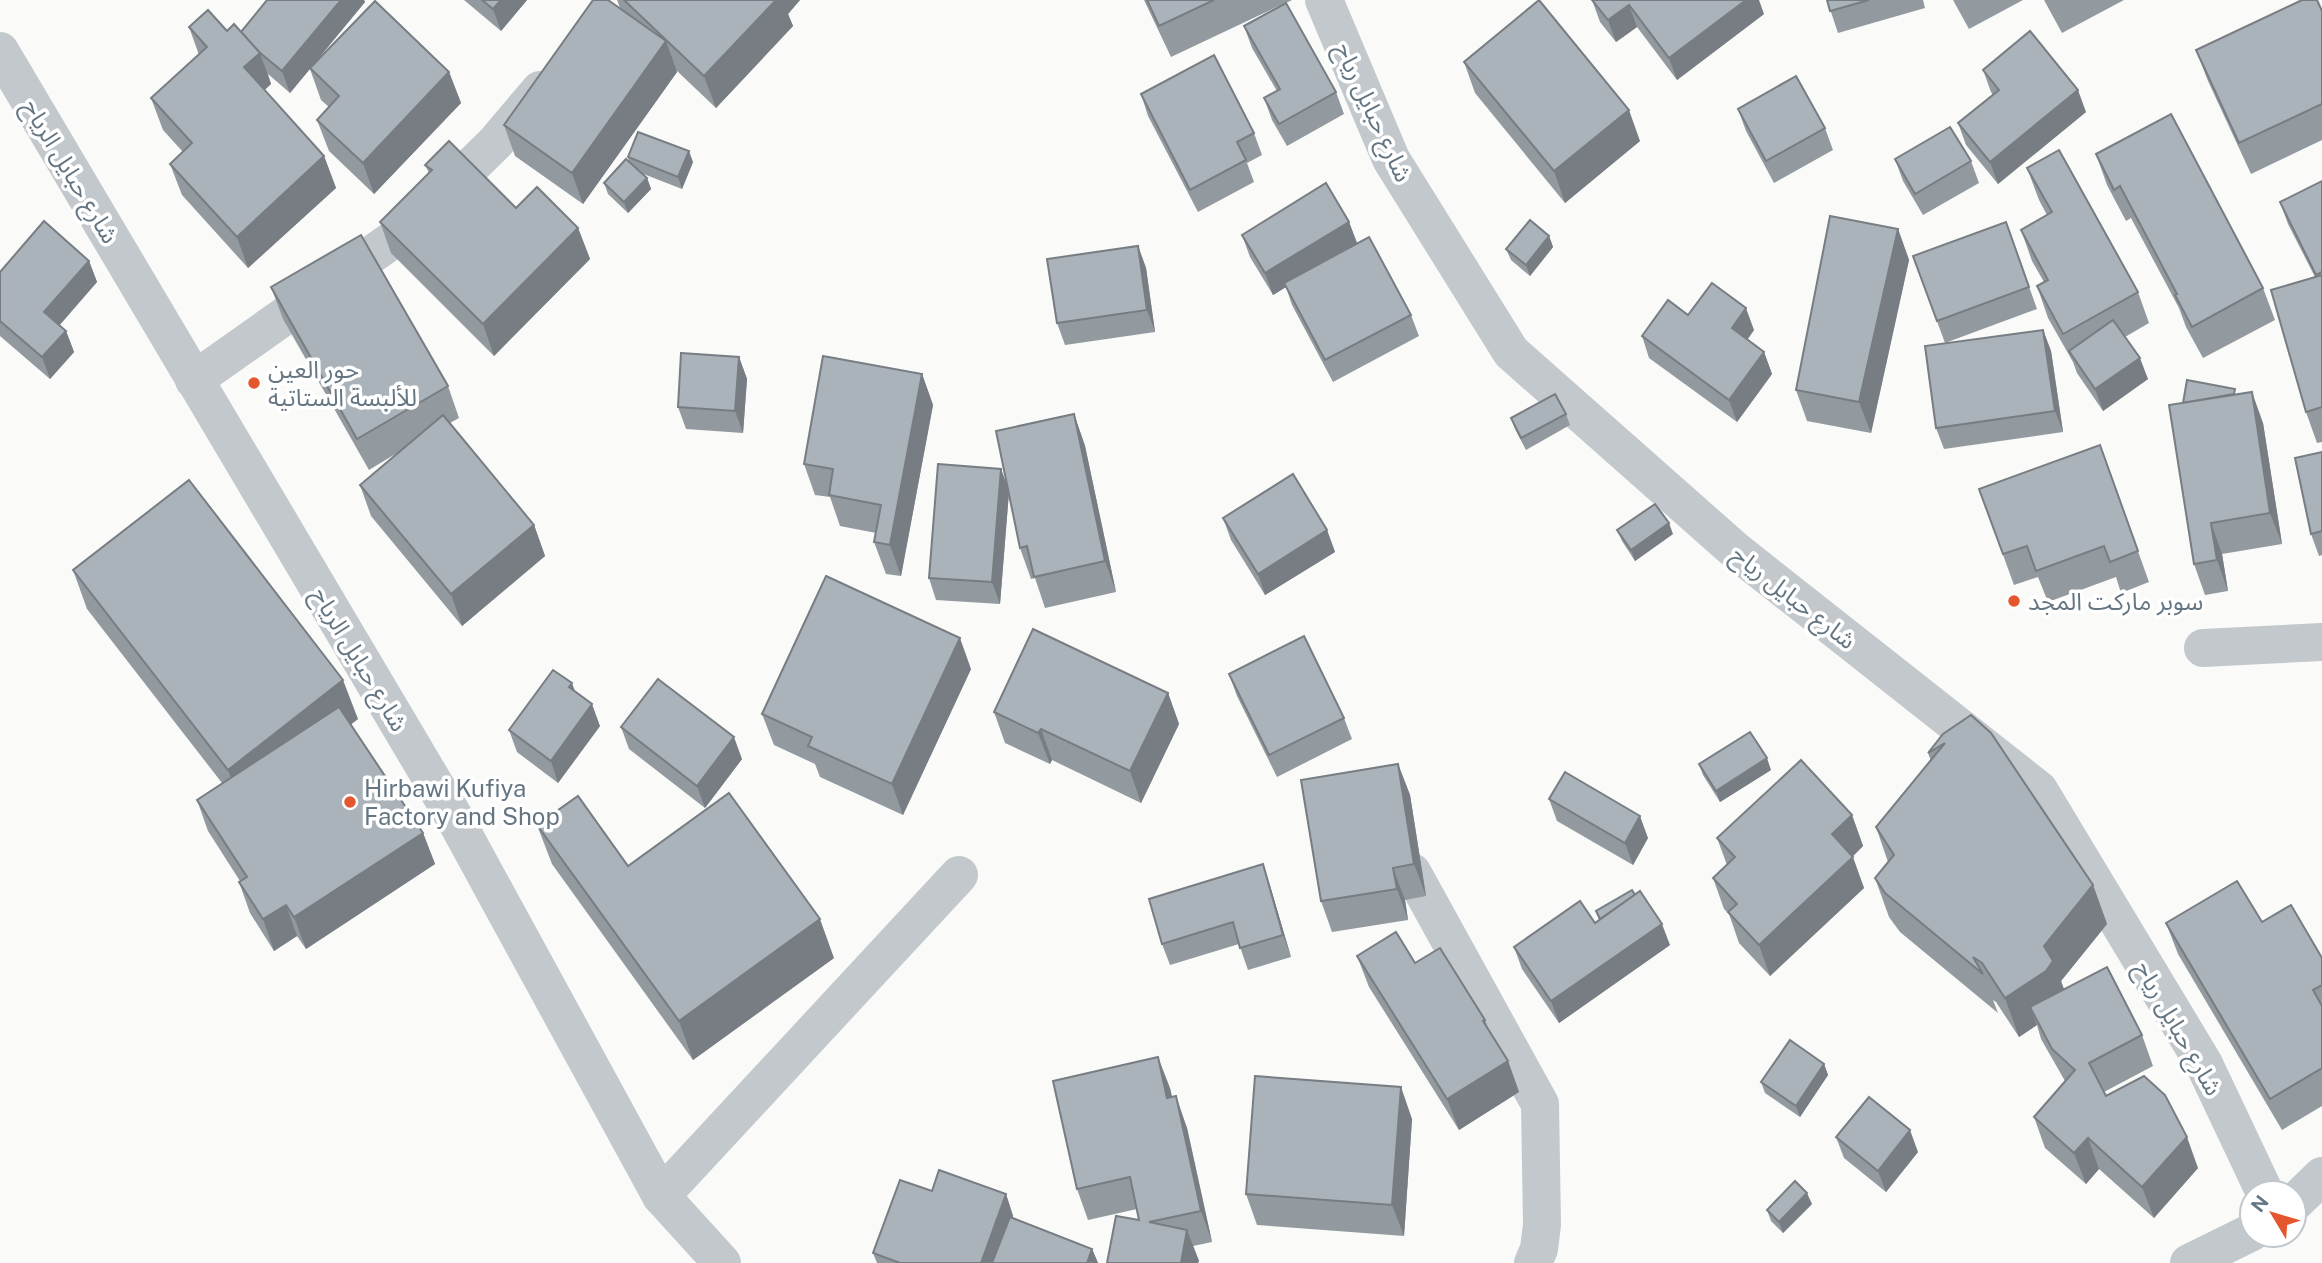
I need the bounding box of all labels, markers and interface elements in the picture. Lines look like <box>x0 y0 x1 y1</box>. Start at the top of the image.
street label: شارع حبايل رياح <box>1326 38 1418 188</box>
street label: شارع حبايل الرياح <box>14 94 125 250</box>
place label: حور العين للألبسة الستاتية <box>268 355 417 411</box>
marker: حور العين للألبسة الستاتية <box>246 375 262 391</box>
street label: شارع حبايل رياح <box>1724 540 1862 657</box>
street label: شارع حبايل الرياح <box>303 582 414 738</box>
place label: سوبر ماركت المجد <box>2028 587 2203 616</box>
marker: سوبر ماركت المجد <box>2006 593 2022 609</box>
place label: Hirbawi Kufiya Factory and Shop <box>364 774 560 830</box>
marker: Hirbawi Kufiya Factory and Shop <box>342 794 358 810</box>
street label: شارع حبايل رياح <box>2126 956 2229 1102</box>
north arrow <box>2238 1179 2308 1249</box>
text: N <box>2246 1191 2273 1216</box>

